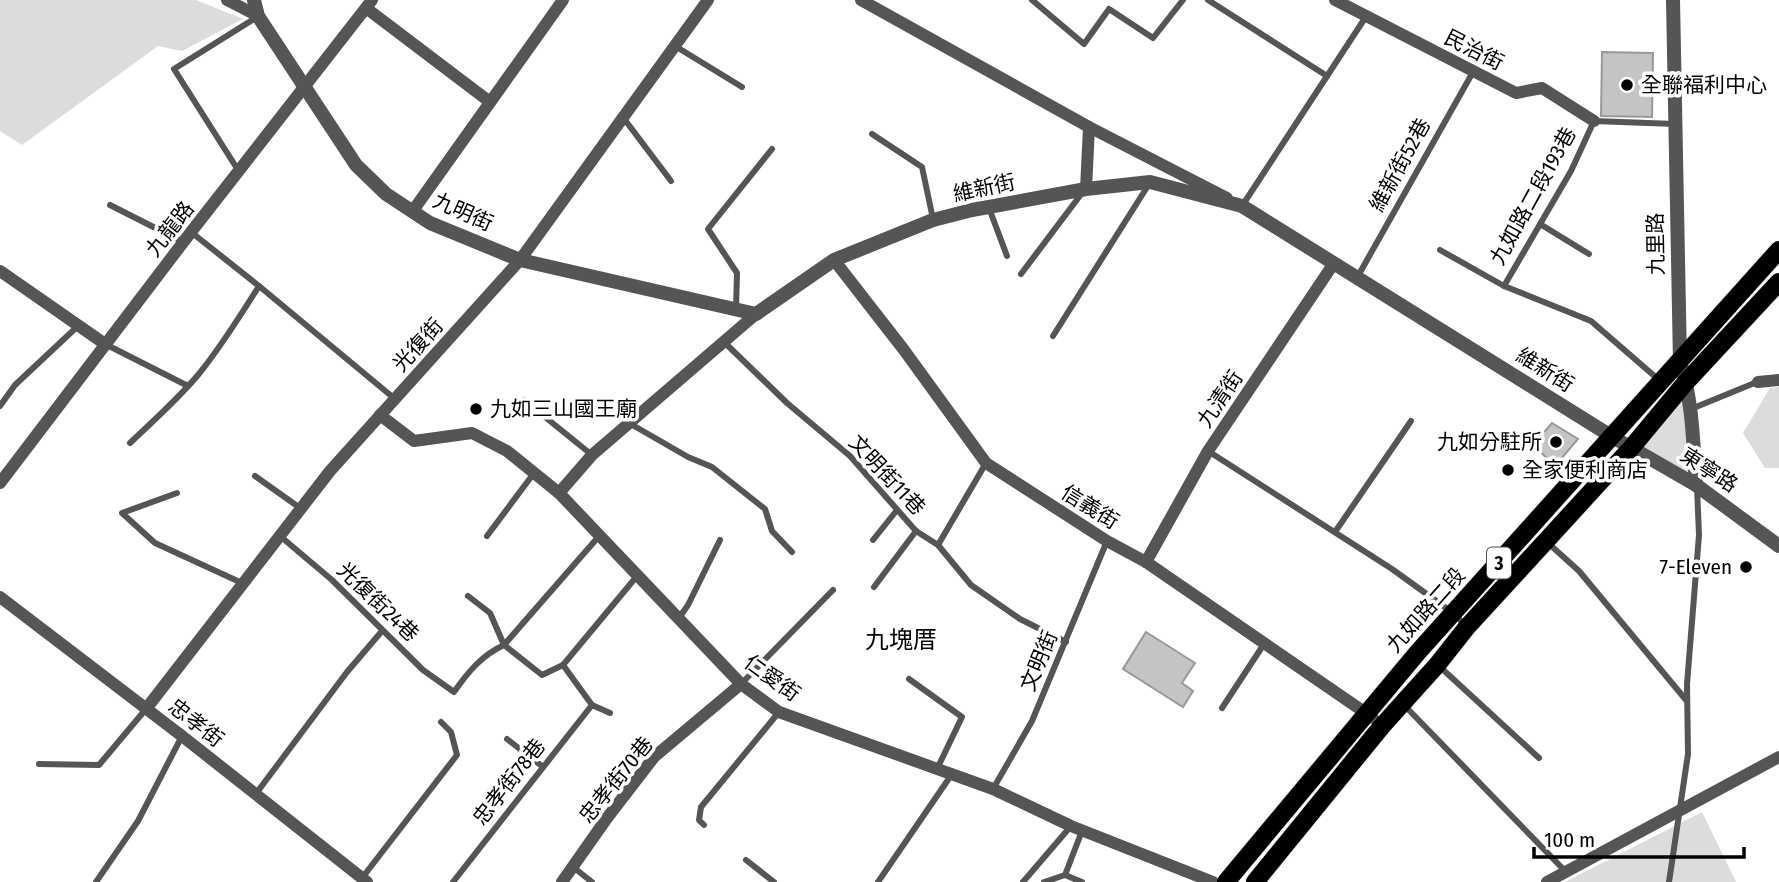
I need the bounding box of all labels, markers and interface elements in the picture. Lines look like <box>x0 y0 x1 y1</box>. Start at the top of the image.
street label: 民治街 <box>1440 24 1508 76</box>
place label: 全聯福利中心 <box>1641 72 1767 98</box>
marker: 全聯福利中心 <box>1619 77 1635 93</box>
street label: 維新街52巷 <box>1364 114 1436 216</box>
street label: 九如路二段193巷 <box>1484 123 1582 269</box>
street label: 維新街 <box>950 169 1018 207</box>
street label: 九明街 <box>429 187 497 237</box>
street label: 九龍路 <box>140 196 200 262</box>
street label: 九里路 <box>1642 212 1670 276</box>
street label: 光復街 <box>387 313 449 377</box>
street label: 維新街 <box>1511 342 1579 398</box>
street label: 九清街 <box>1192 366 1248 432</box>
place label: 九如三山國王廟 <box>490 396 637 422</box>
marker: 九如三山國王廟 <box>468 401 484 417</box>
place label: 九如分駐所 <box>1437 429 1542 455</box>
street label: 文明街11巷 <box>843 430 931 520</box>
marker: 九如分駐所 <box>1548 434 1564 450</box>
street label: 東寧路 <box>1676 442 1742 498</box>
place label: 全家便利商店 <box>1522 457 1648 483</box>
marker: 全家便利商店 <box>1500 462 1516 478</box>
street label: 信義街 <box>1056 479 1124 535</box>
road number: 3 <box>1487 548 1511 578</box>
place label: 7-Eleven <box>1660 554 1732 580</box>
street label: 光復街24巷 <box>332 557 424 647</box>
marker: 7-Eleven <box>1738 559 1754 575</box>
street label: 九如路二段 <box>1381 562 1471 658</box>
district label: 九塊厝 <box>865 626 937 654</box>
street label: 文明街 <box>1015 627 1063 695</box>
street label: 仁愛街 <box>739 649 805 707</box>
street label: 忠孝街 <box>163 693 229 753</box>
street label: 忠孝街70巷 <box>573 732 659 828</box>
street label: 忠孝街78巷 <box>467 734 551 830</box>
scale bar <box>1534 816 1744 860</box>
text: 100 m <box>1544 827 1595 853</box>

